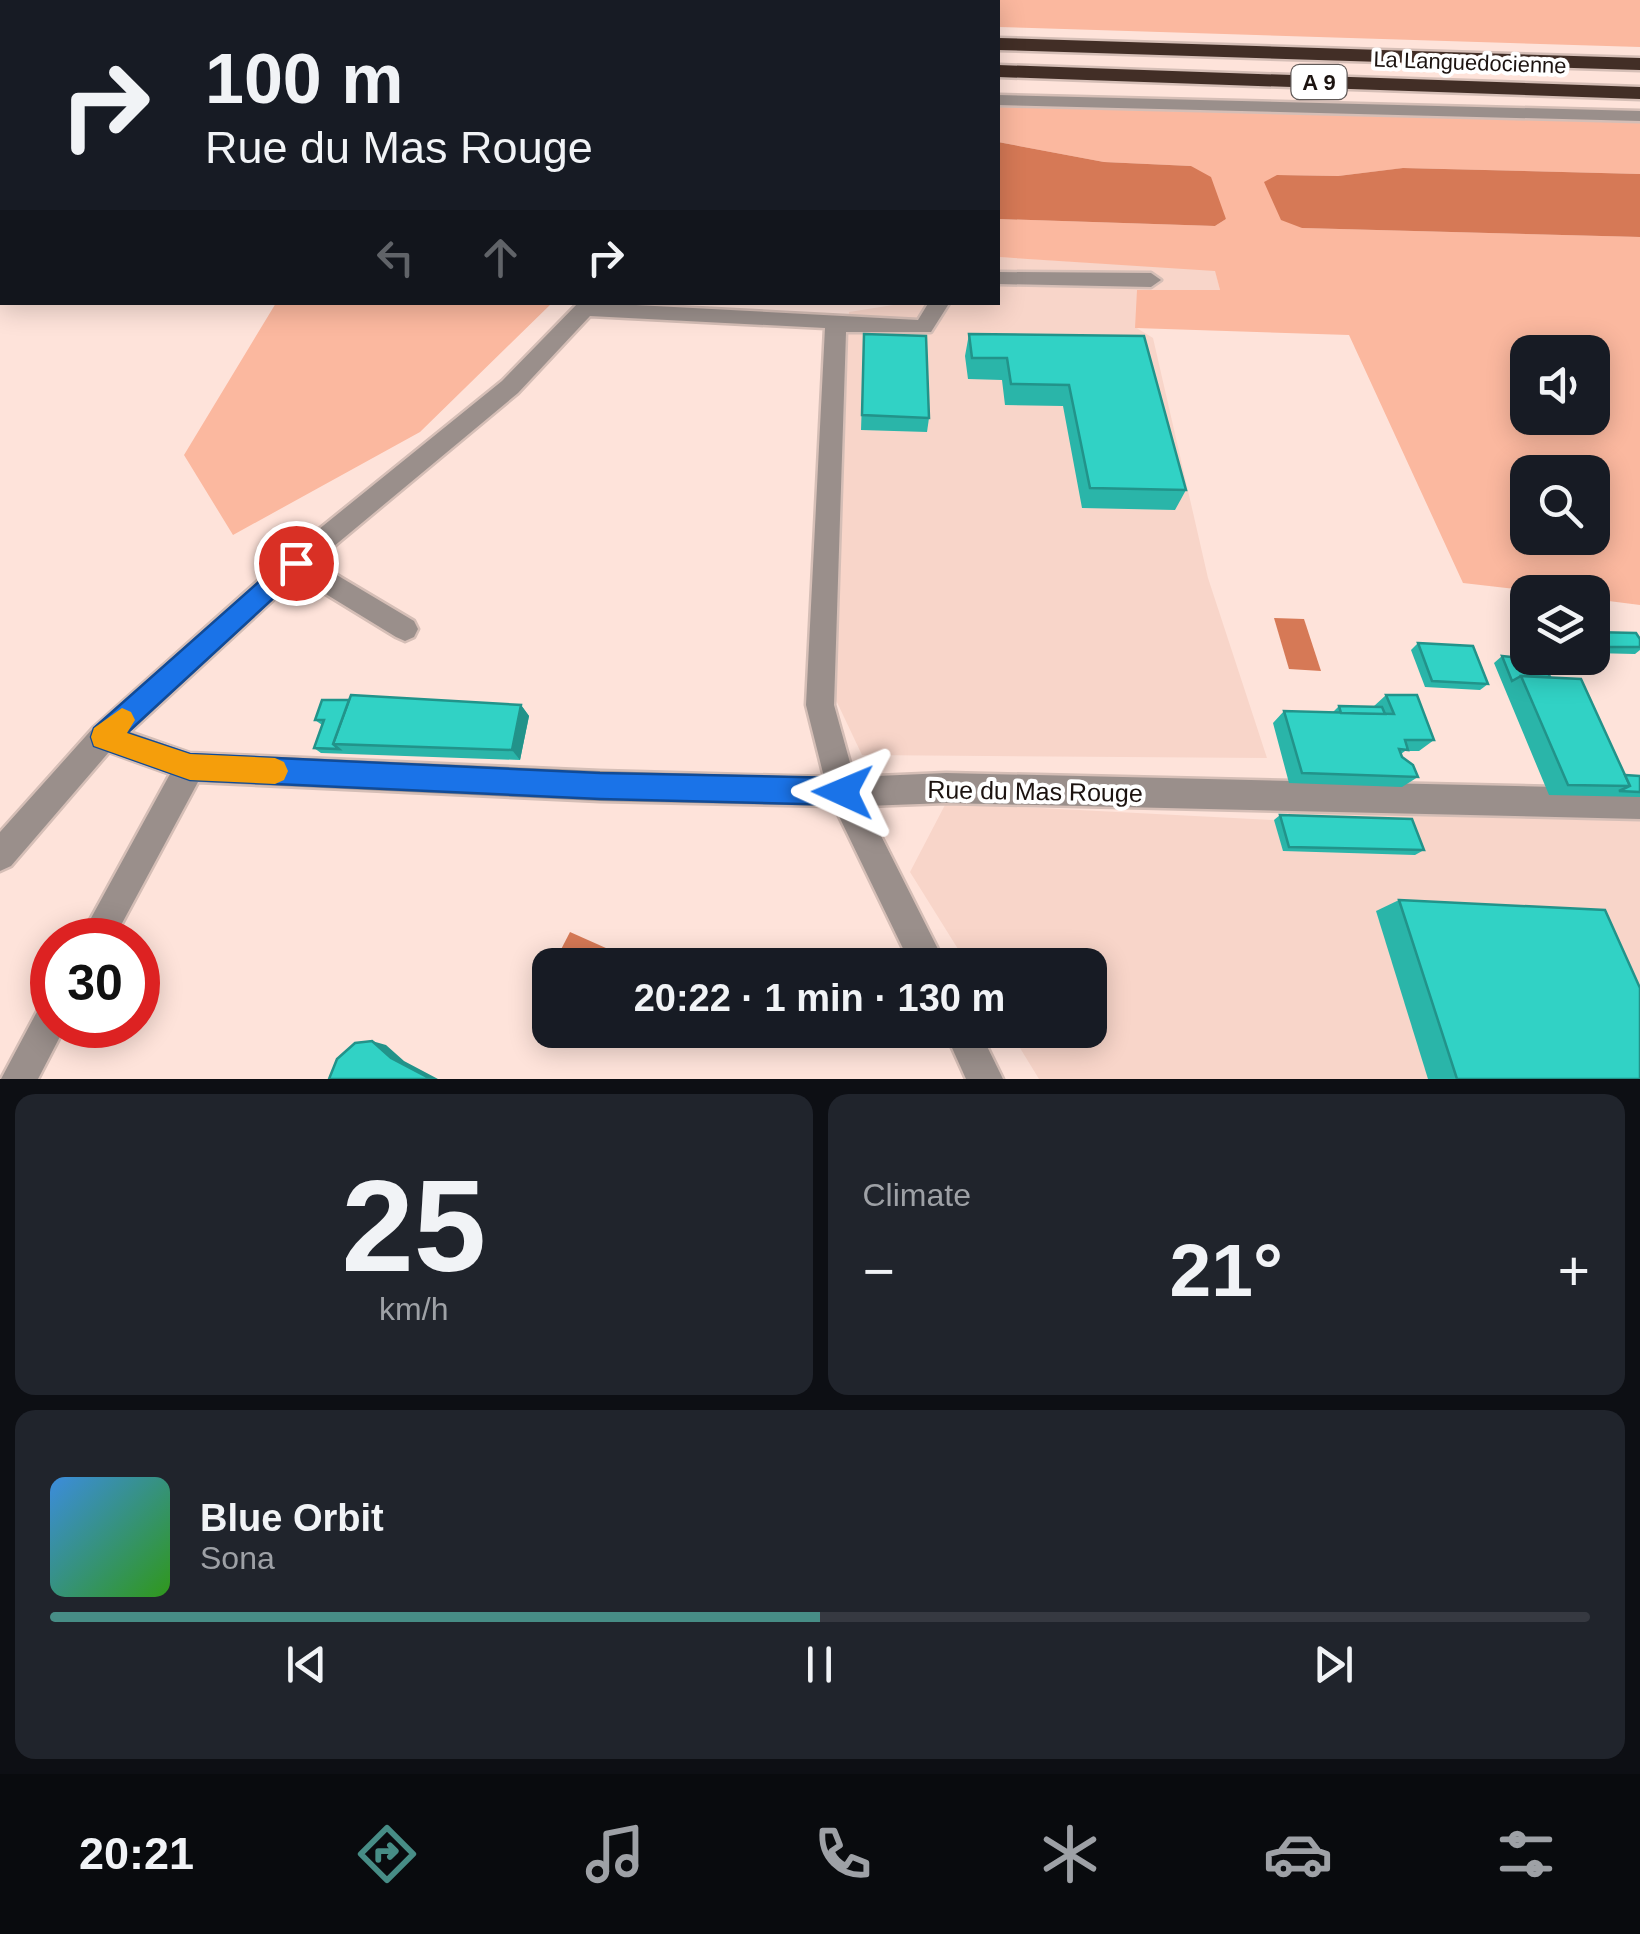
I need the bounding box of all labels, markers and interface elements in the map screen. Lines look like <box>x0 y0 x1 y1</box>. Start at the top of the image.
icon: right <box>40 40 170 170</box>
text: 100 m <box>205 40 403 118</box>
street label: La Languedocienne <box>1373 47 1567 78</box>
road number: A 9 <box>1292 65 1346 99</box>
text: Rue du Mas Rouge <box>205 122 593 173</box>
icon: left <box>368 230 423 285</box>
icon: ahead <box>473 230 528 285</box>
icon: right <box>578 230 633 285</box>
map controls <box>1510 335 1610 675</box>
button: sound <box>1510 335 1610 435</box>
button: search <box>1510 455 1610 555</box>
pin <box>254 521 339 606</box>
icon: arrive <box>269 536 324 591</box>
button: layers <box>1510 575 1610 675</box>
position arrow <box>791 740 895 844</box>
street label: Rue du Mas Rouge <box>927 775 1143 807</box>
speed limit sign: 30 <box>30 918 160 1048</box>
text: 20:22 · 1 min · 130 m <box>634 977 1005 1019</box>
text: 25 <box>341 1153 486 1299</box>
text: Climate <box>863 1177 971 1213</box>
text: 21° <box>1170 1228 1283 1312</box>
text: − <box>863 1240 895 1302</box>
text: + <box>1558 1240 1590 1302</box>
text: km/h <box>379 1291 448 1327</box>
text: Blue Orbit <box>200 1497 384 1539</box>
text: Sona <box>200 1540 275 1576</box>
icon: previous <box>279 1637 334 1692</box>
icon: pause <box>792 1637 847 1692</box>
icon: next <box>1306 1637 1361 1692</box>
icon: directions <box>352 1819 422 1889</box>
icon: music <box>580 1819 650 1889</box>
icon: phone <box>808 1819 878 1889</box>
icon: climate <box>1035 1819 1105 1889</box>
icon: car <box>1263 1819 1333 1889</box>
icon: filters <box>1491 1819 1561 1889</box>
text: 20:21 <box>79 1828 194 1879</box>

